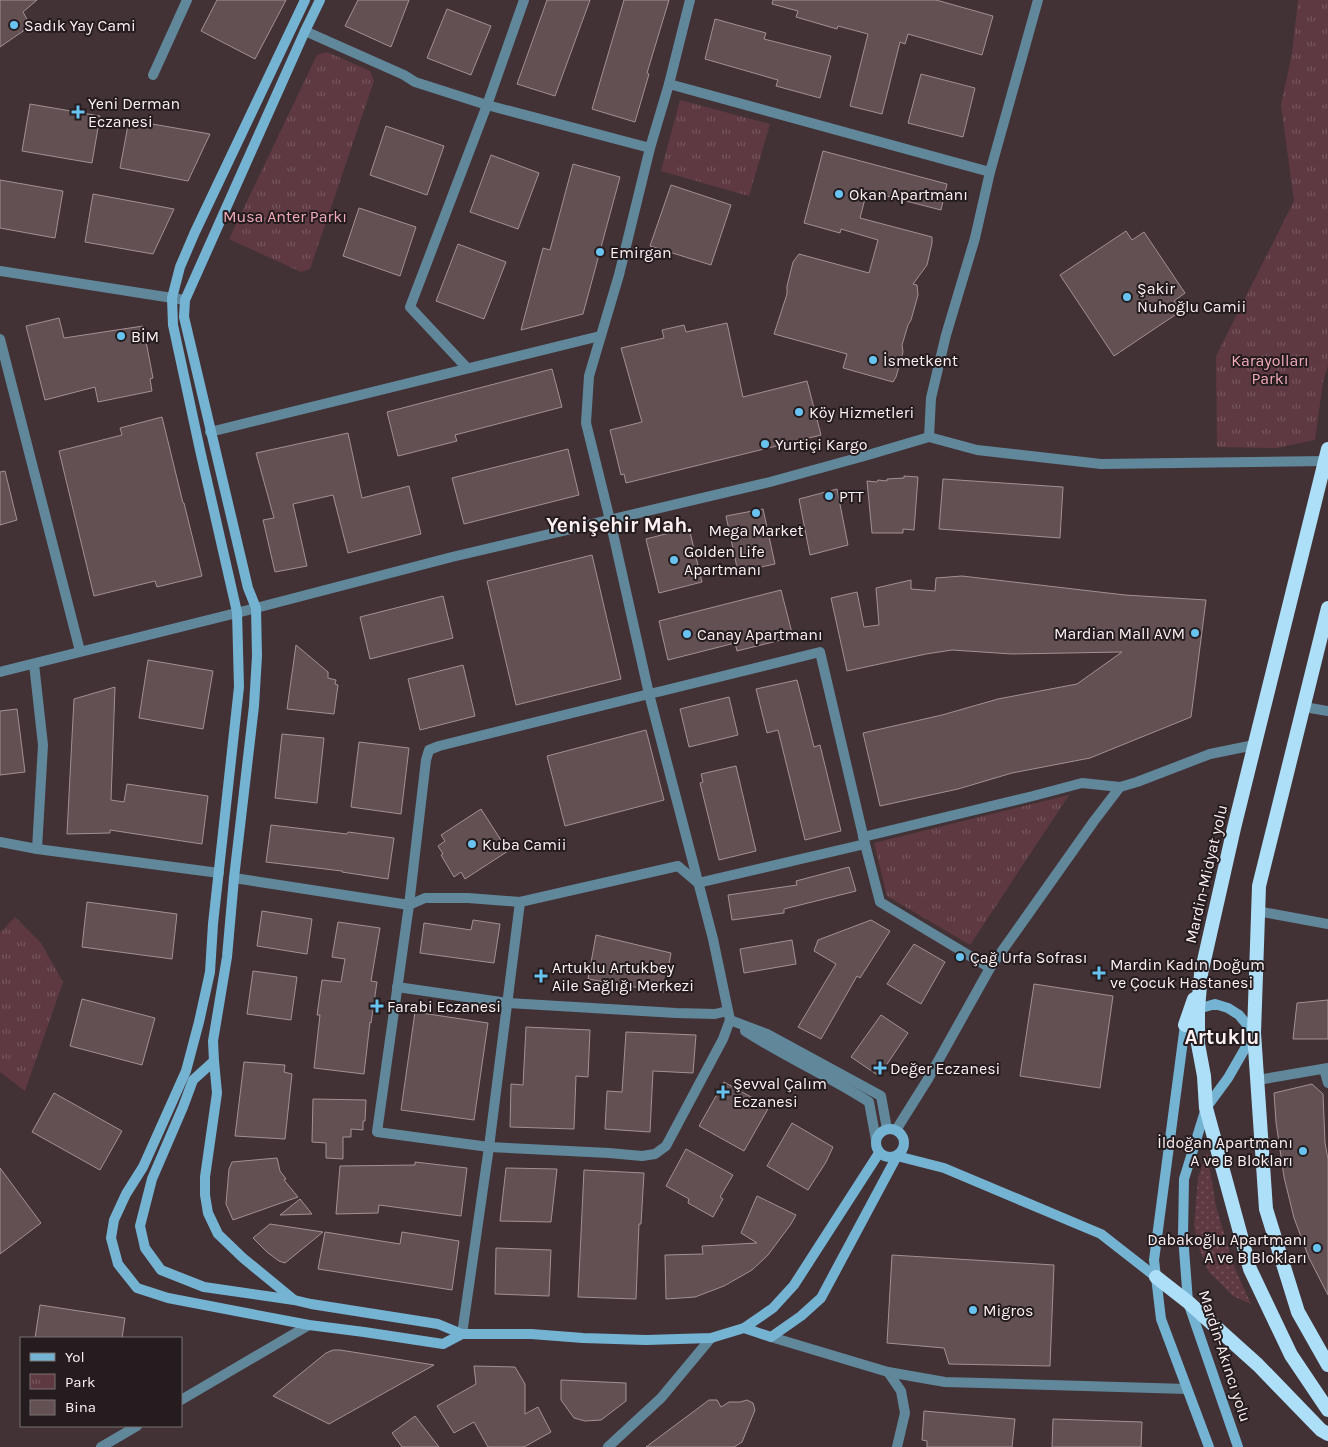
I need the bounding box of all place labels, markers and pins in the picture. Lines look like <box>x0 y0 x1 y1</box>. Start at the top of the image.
place label: Sadık Yay Cami <box>24 16 136 35</box>
marker: Sadık Yay Cami <box>8 19 20 31</box>
place label: Yeni Derman Eczanesi <box>88 94 180 131</box>
marker: Yeni Derman Eczanesi <box>72 106 84 118</box>
place label: Okan Apartmanı <box>849 185 968 204</box>
marker: Okan Apartmanı <box>833 188 845 200</box>
place label: Emirgan <box>610 243 672 262</box>
marker: Emirgan <box>594 246 606 258</box>
place label: Şakir Nuhoğlu Camii <box>1137 279 1246 316</box>
marker: Şakir Nuhoğlu Camii <box>1121 291 1133 303</box>
place label: BİM <box>131 327 159 346</box>
marker: BİM <box>115 330 127 342</box>
place label: İsmetkent <box>883 351 958 370</box>
marker: İsmetkent <box>867 354 879 366</box>
place label: Köy Hizmetleri <box>809 403 914 422</box>
marker: Köy Hizmetleri <box>793 406 805 418</box>
place label: Yurtiçi Kargo <box>775 435 868 454</box>
marker: Yurtiçi Kargo <box>759 438 771 450</box>
place label: PTT <box>839 487 864 506</box>
marker: PTT <box>823 490 835 502</box>
marker: Mega Market <box>750 507 762 519</box>
place label: Mega Market <box>709 521 803 540</box>
place label: Golden Life Apartmanı <box>684 542 765 579</box>
marker: Golden Life Apartmanı <box>668 554 680 566</box>
place label: Mardian Mall AVM <box>1054 624 1185 643</box>
place label: Canay Apartmanı <box>697 625 823 644</box>
marker: Mardian Mall AVM <box>1189 627 1201 639</box>
marker: Canay Apartmanı <box>681 628 693 640</box>
place label: Kuba Camii <box>482 835 567 854</box>
marker: Kuba Camii <box>466 838 478 850</box>
place label: Çağ Urfa Sofrası <box>970 948 1087 967</box>
marker: Çağ Urfa Sofrası <box>954 951 966 963</box>
place label: Mardin Kadın Doğum ve Çocuk Hastanesi <box>1110 955 1265 992</box>
place label: Artuklu Artukbey Aile Sağlığı Merkezi <box>552 958 694 995</box>
marker: Mardin Kadın Doğum ve Çocuk Hastanesi <box>1092 966 1106 980</box>
marker: Artuklu Artukbey Aile Sağlığı Merkezi <box>534 969 548 983</box>
place label: Farabi Eczanesi <box>387 997 501 1016</box>
marker: Farabi Eczanesi <box>371 1000 383 1012</box>
place label: Değer Eczanesi <box>890 1059 1000 1078</box>
marker: Değer Eczanesi <box>874 1062 886 1074</box>
place label: Şevval Çalım Eczanesi <box>733 1074 827 1111</box>
marker: Şevval Çalım Eczanesi <box>717 1086 729 1098</box>
place label: İldoğan Apartmanı A ve B Blokları <box>1157 1133 1293 1170</box>
marker: İldoğan Apartmanı A ve B Blokları <box>1297 1145 1309 1157</box>
place label: Dabakoğlu Apartmanı A ve B Blokları <box>1147 1230 1307 1267</box>
marker: Dabakoğlu Apartmanı A ve B Blokları <box>1311 1242 1323 1254</box>
place label: Migros <box>983 1301 1033 1320</box>
marker: Migros <box>967 1304 979 1316</box>

